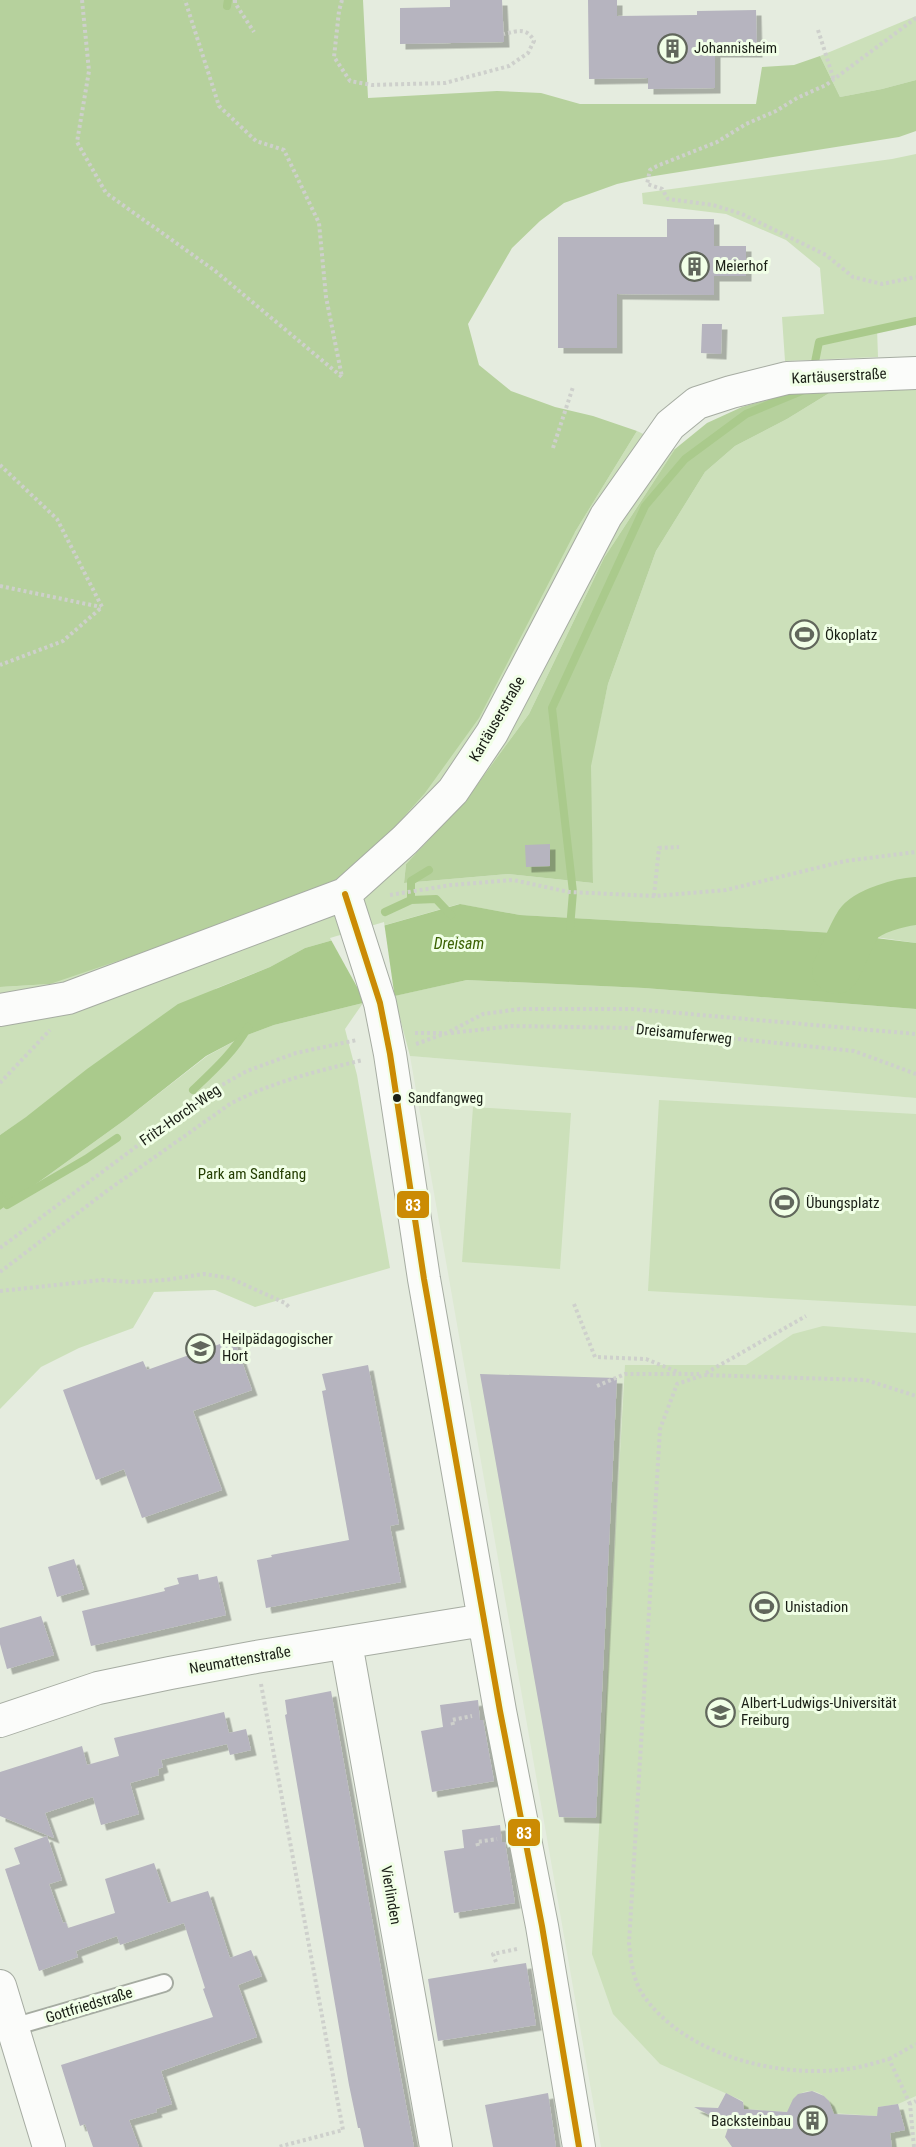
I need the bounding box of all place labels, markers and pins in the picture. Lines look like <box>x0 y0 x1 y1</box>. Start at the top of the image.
building icon: Johannisheim <box>657 32 689 64</box>
place label: Johannisheim <box>694 39 777 57</box>
building icon: Meierhof <box>678 250 710 282</box>
place label: Meierhof <box>715 257 768 275</box>
sports icon: Ökoplatz <box>788 619 820 651</box>
place label: Ökoplatz <box>825 626 877 644</box>
place label: Sandfangweg <box>408 1090 483 1106</box>
marker: Sandfangweg <box>391 1092 403 1104</box>
sports icon: Übungsplatz <box>769 1187 801 1219</box>
place label: Übungsplatz <box>806 1194 880 1212</box>
place label: Heilpädagogischer Hort <box>222 1330 333 1365</box>
school or university icon: Heilpädagogischer Hort <box>185 1332 217 1364</box>
sports icon: Unistadion <box>748 1591 780 1623</box>
place label: Unistadion <box>785 1598 848 1616</box>
place label: Albert-Ludwigs-Universität Freiburg <box>741 1694 897 1729</box>
school or university icon: Albert-Ludwigs-Universität Freiburg <box>704 1696 736 1728</box>
building icon: Backsteinbau <box>796 2105 828 2137</box>
place label: Backsteinbau <box>711 2112 791 2130</box>

